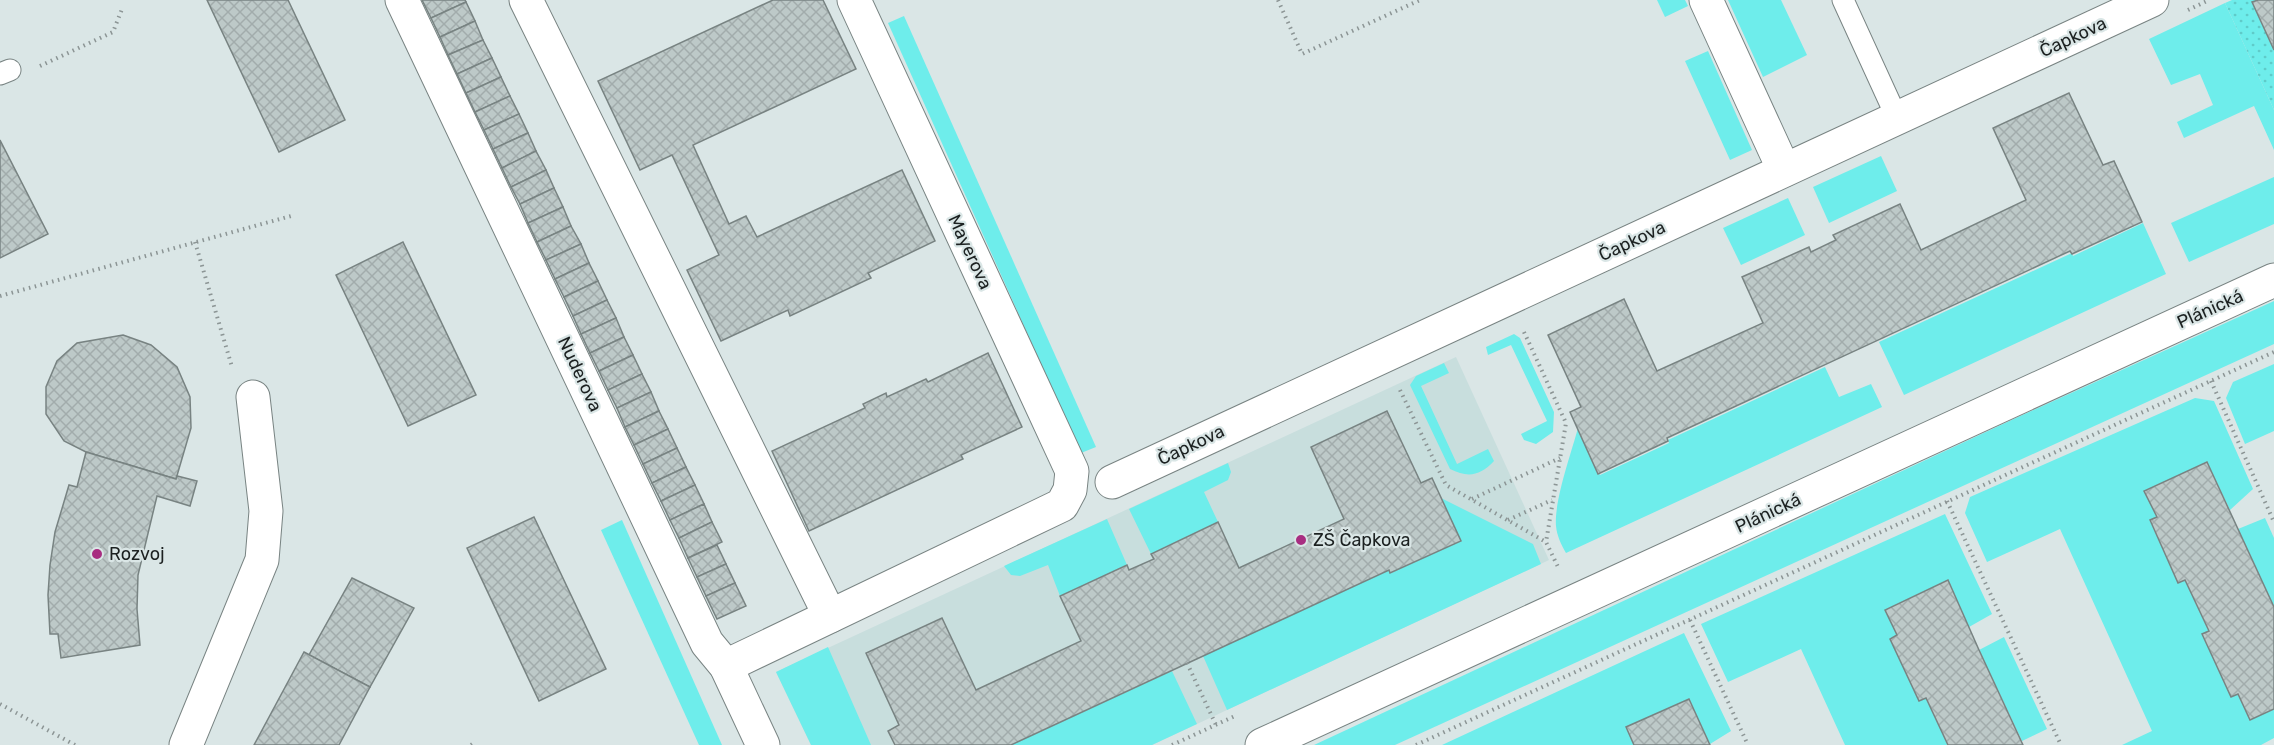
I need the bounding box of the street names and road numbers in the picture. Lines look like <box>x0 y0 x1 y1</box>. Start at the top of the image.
street label: Čapkova <box>2036 12 2110 62</box>
street label: Mayerova <box>943 211 997 293</box>
street label: Čapkova <box>1595 216 1669 266</box>
street label: Plánická <box>2174 285 2246 333</box>
street label: Nuderova <box>553 333 607 415</box>
street label: Čapkova <box>1154 420 1228 470</box>
street label: Plánická <box>1732 488 1804 538</box>

